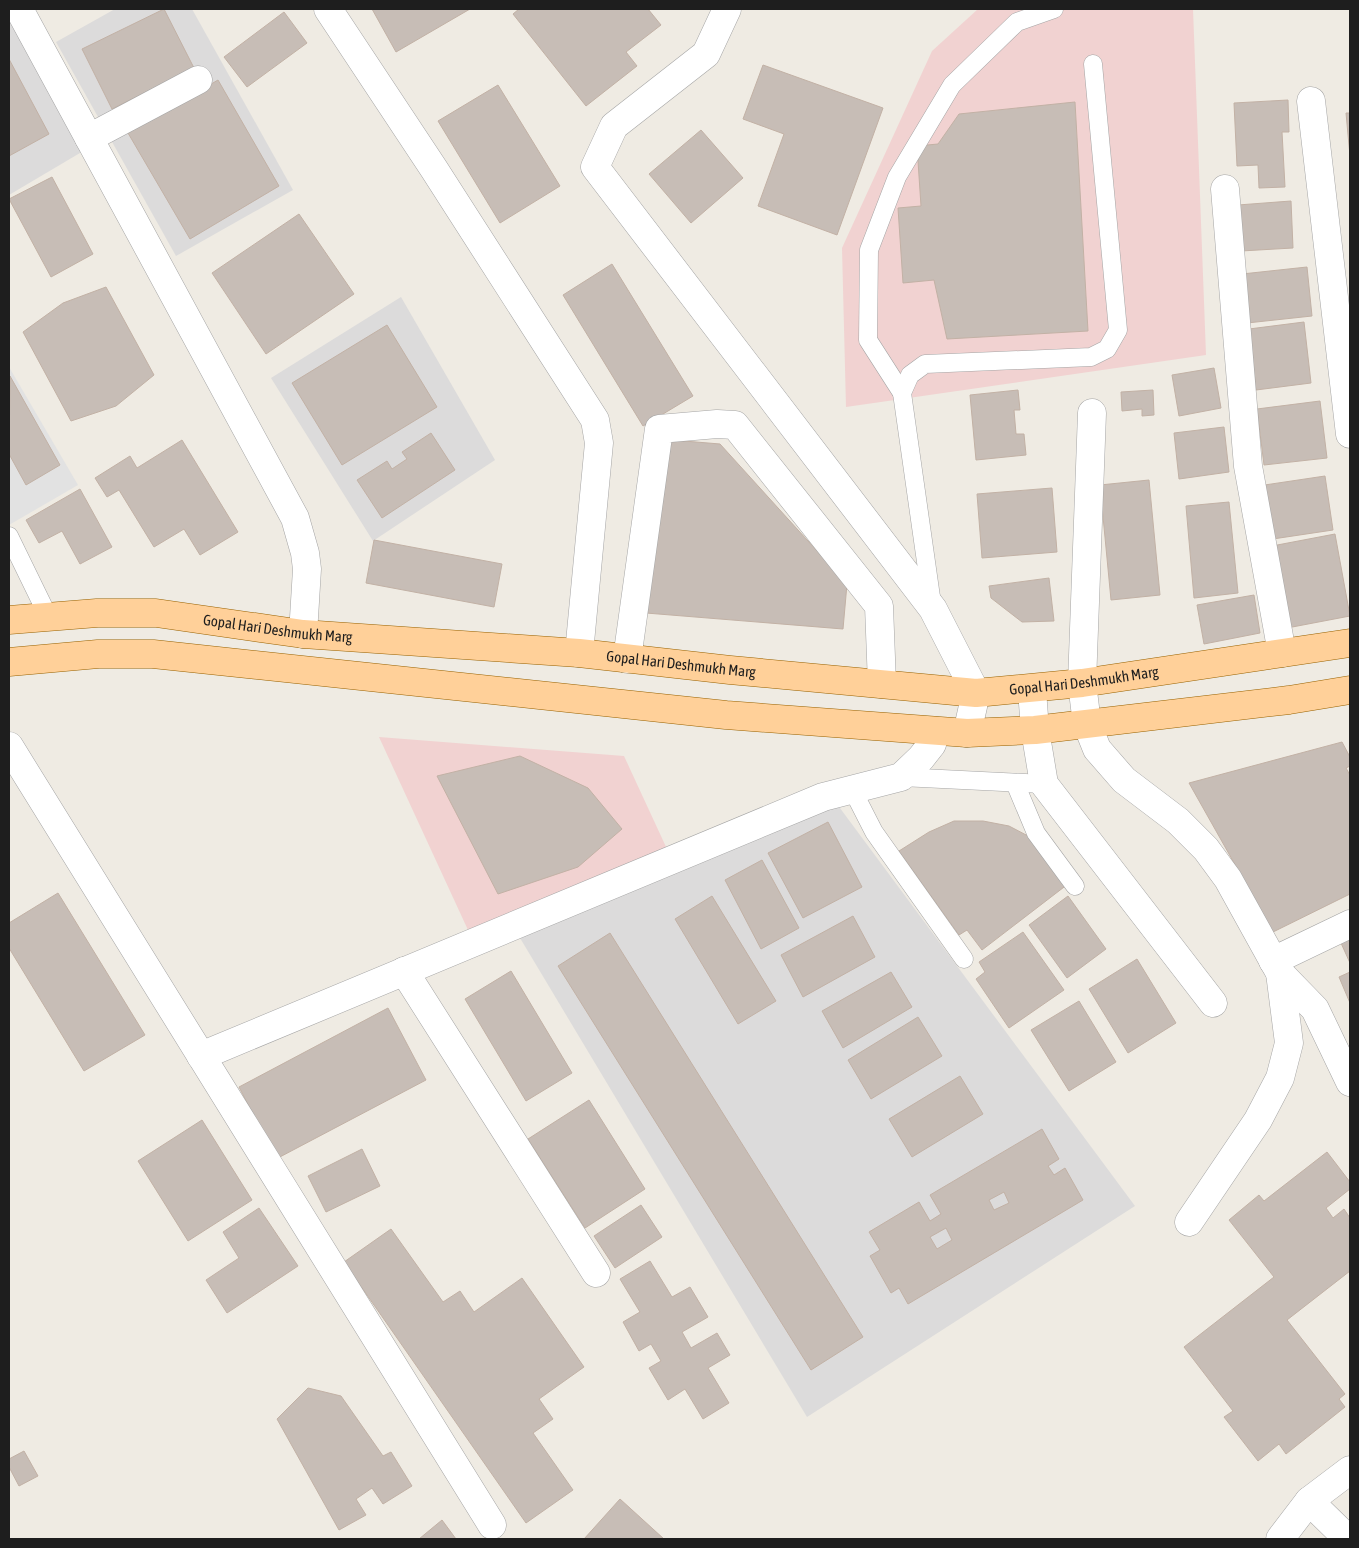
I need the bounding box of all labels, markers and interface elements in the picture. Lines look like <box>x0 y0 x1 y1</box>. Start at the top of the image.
street label: Gopal Hari Deshmukh Marg <box>202 611 353 645</box>
street label: Gopal Hari Deshmukh Marg <box>605 647 757 680</box>
street label: Gopal Hari Deshmukh Marg <box>1008 663 1160 698</box>

